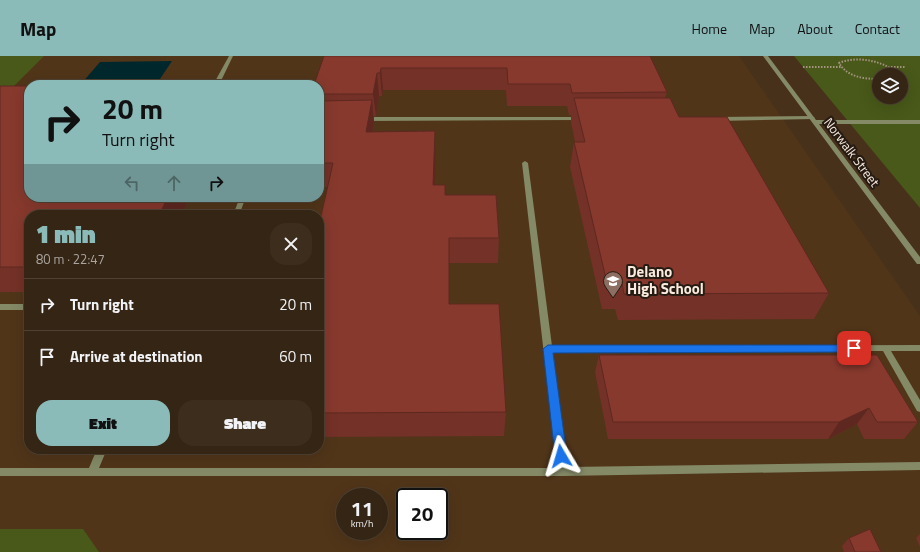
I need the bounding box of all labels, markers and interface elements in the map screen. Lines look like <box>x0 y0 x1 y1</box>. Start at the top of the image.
text: Map <box>20 14 56 43</box>
text: Home <box>692 18 727 39</box>
text: Map <box>749 18 775 39</box>
text: About <box>797 18 833 39</box>
text: Contact <box>855 18 900 39</box>
map controls <box>872 68 908 104</box>
button: layers <box>872 68 908 104</box>
text: 20 m <box>102 87 163 130</box>
icon: right <box>36 96 88 148</box>
street label: Norwalk Street <box>819 113 885 191</box>
text: Turn right <box>102 126 175 153</box>
icon: left <box>121 172 143 194</box>
icon: ahead <box>163 172 185 194</box>
icon: right <box>205 172 227 194</box>
text: 1 min <box>36 216 96 252</box>
button: close <box>270 223 312 265</box>
text: 80 m · 22:47 <box>36 249 105 269</box>
place label: Delano High School <box>627 260 704 300</box>
school or university icon: Delano High School <box>602 270 624 298</box>
text: Turn right <box>70 293 134 316</box>
text: 20 m <box>279 293 312 316</box>
icon: right <box>36 294 58 316</box>
pin <box>837 331 871 365</box>
icon: arrive <box>843 337 865 359</box>
text: Arrive at destination <box>70 345 203 368</box>
text: 60 m <box>279 345 312 368</box>
icon: arrive <box>36 346 58 368</box>
button: Exit <box>36 400 170 446</box>
button: Share <box>178 400 312 446</box>
position arrow <box>540 435 582 477</box>
speed limit sign: 20 <box>396 488 448 540</box>
text: 11 <box>351 493 373 524</box>
text: km/h <box>351 516 373 531</box>

